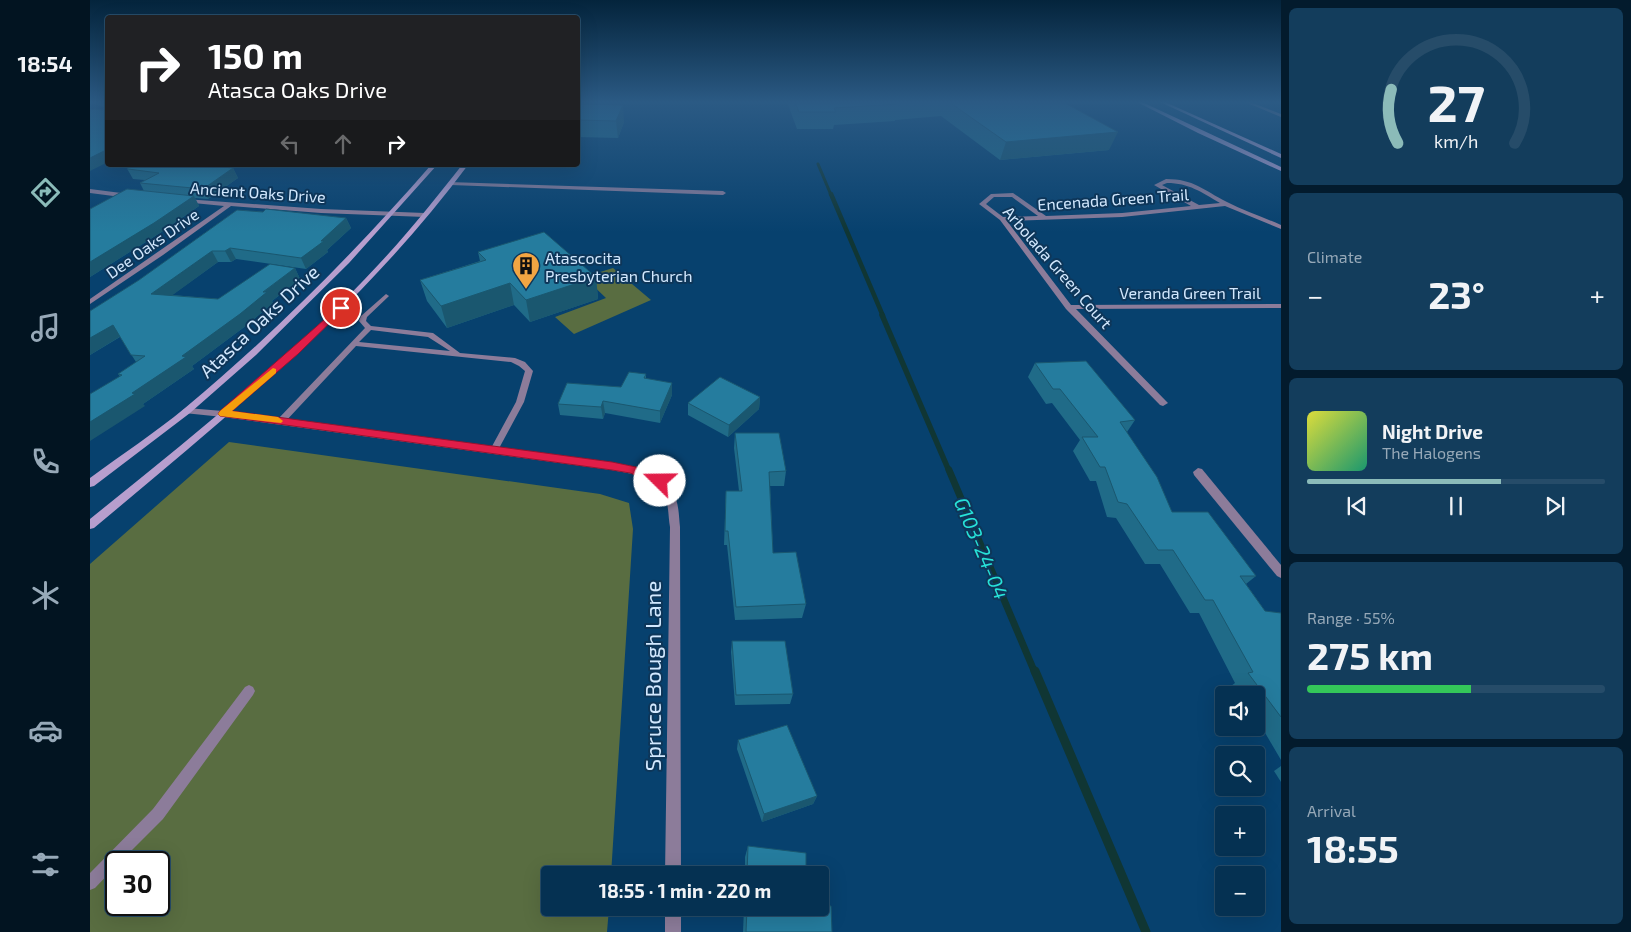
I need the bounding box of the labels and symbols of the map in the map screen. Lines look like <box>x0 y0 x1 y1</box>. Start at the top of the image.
street label: Ancient Oaks Drive <box>190 178 326 206</box>
street label: Encenada Green Trail <box>1037 184 1190 214</box>
street label: Arbolada Green Court <box>1000 202 1116 332</box>
street label: Dee Oaks Drive <box>102 204 202 282</box>
place label: Atascocita Presbyterian Church <box>545 248 692 285</box>
building icon: Atascocita Presbyterian Church <box>511 251 541 290</box>
street label: Atasca Oaks Drive <box>195 260 323 382</box>
street label: Veranda Green Trail <box>1119 283 1261 302</box>
pin <box>320 287 362 329</box>
position arrow <box>633 454 685 506</box>
water label: G103-24-04 <box>950 493 1014 603</box>
street label: Spruce Bough Lane <box>639 581 665 771</box>
speed limit sign: 30 <box>105 851 170 916</box>

